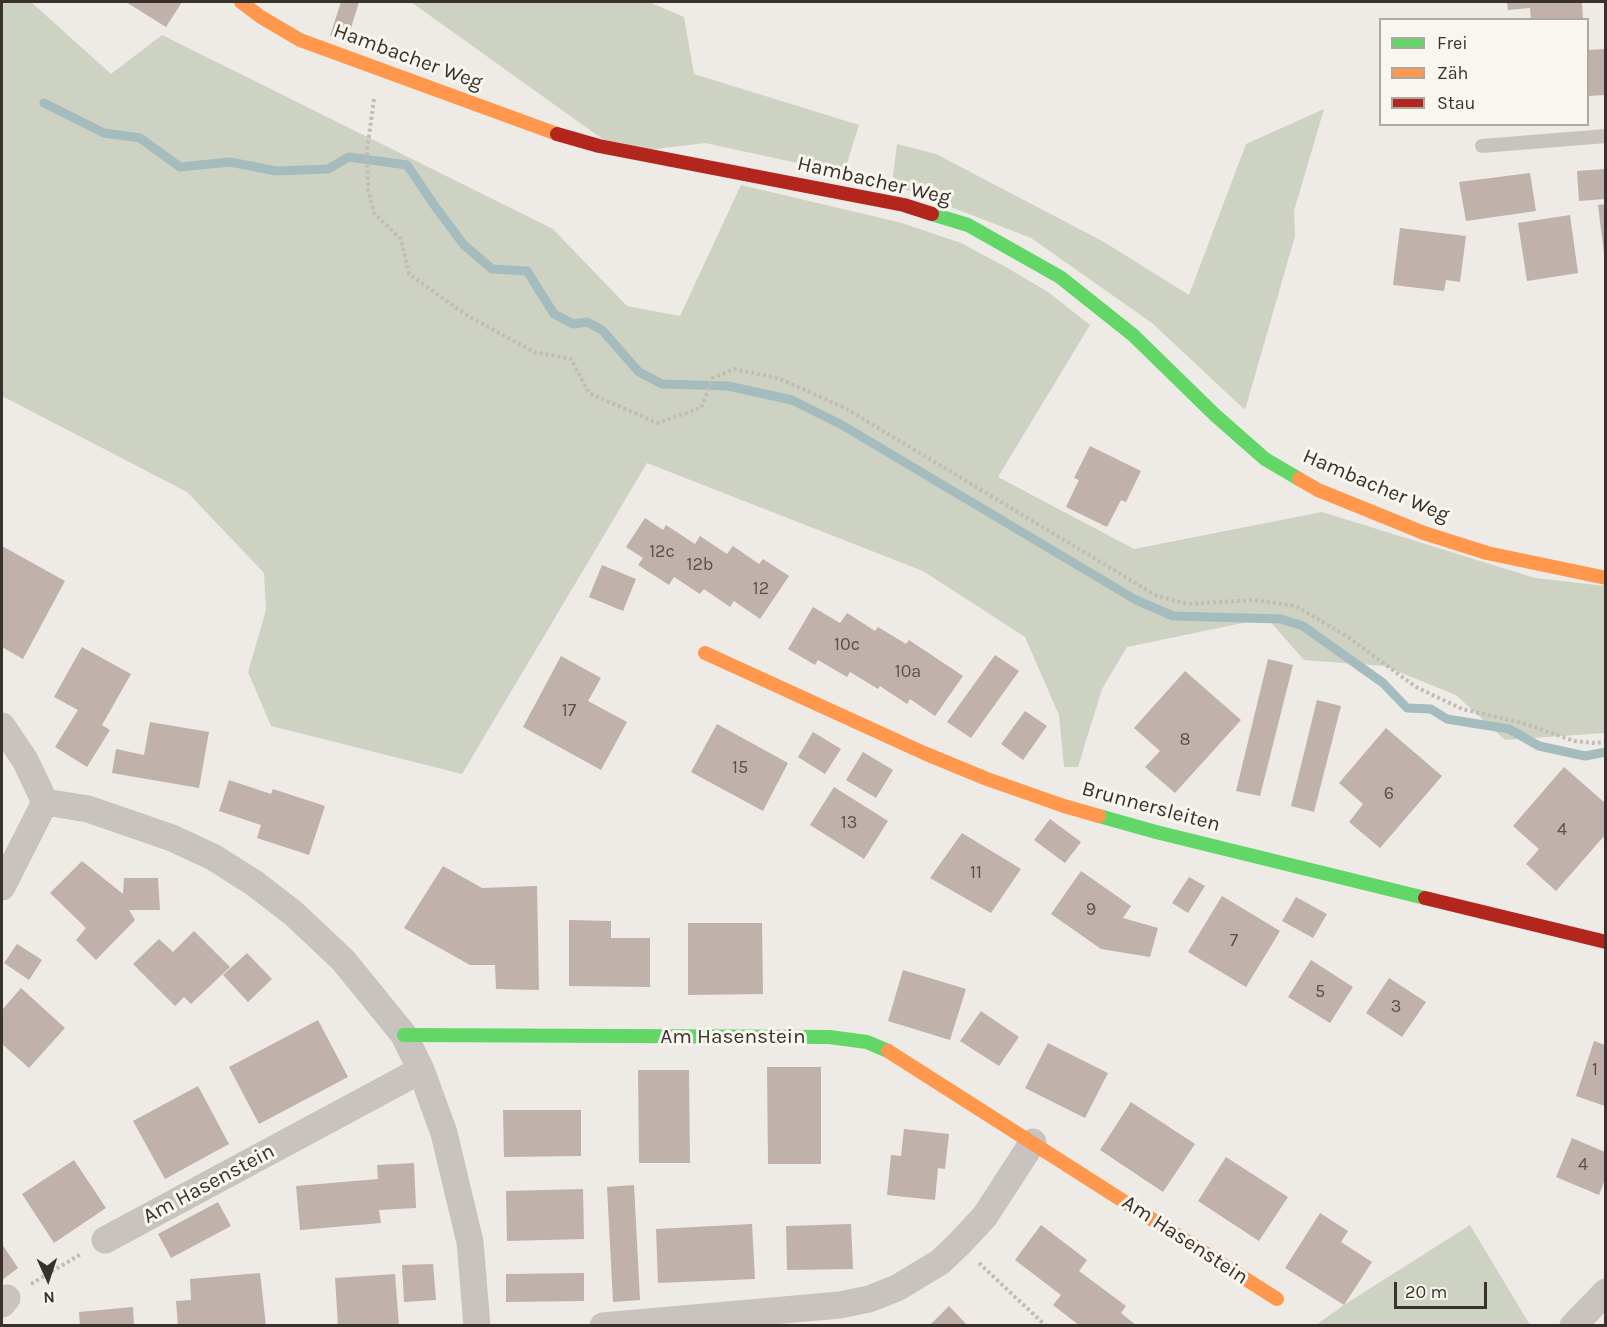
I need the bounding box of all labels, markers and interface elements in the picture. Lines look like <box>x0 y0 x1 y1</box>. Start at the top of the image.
street label: Hambacher Weg <box>330 18 486 96</box>
legend <box>1379 18 1589 126</box>
text: Frei <box>1437 32 1468 54</box>
text: Zäh <box>1437 62 1468 84</box>
text: Stau <box>1437 92 1475 114</box>
street label: Hambacher Weg <box>795 151 953 211</box>
street label: Hambacher Weg <box>1299 444 1453 528</box>
house number: 12c <box>649 541 675 563</box>
house number: 12b <box>686 554 714 576</box>
house number: 12 <box>753 578 769 600</box>
house number: 10c <box>834 634 860 656</box>
house number: 10a <box>895 661 921 683</box>
house number: 17 <box>562 700 576 722</box>
house number: 8 <box>1179 729 1191 751</box>
house number: 15 <box>732 757 748 779</box>
street label: Brunnersleiten <box>1079 776 1223 838</box>
house number: 6 <box>1384 783 1394 805</box>
house number: 13 <box>841 812 857 834</box>
house number: 4 <box>1557 819 1567 841</box>
house number: 11 <box>970 862 982 884</box>
house number: 9 <box>1086 899 1096 921</box>
house number: 7 <box>1230 930 1238 952</box>
house number: 5 <box>1315 981 1325 1003</box>
house number: 3 <box>1391 996 1401 1018</box>
street label: Am Hasenstein <box>660 1024 806 1050</box>
house number: 1 <box>1592 1059 1598 1081</box>
street label: Am Hasenstein <box>139 1139 279 1229</box>
house number: 4 <box>1578 1154 1588 1176</box>
street label: Am Hasenstein <box>1117 1190 1253 1290</box>
north arrow <box>18 1249 78 1309</box>
scale bar <box>1397 1270 1490 1308</box>
text: 20 m <box>1405 1281 1447 1303</box>
text: N <box>43 1288 55 1307</box>

